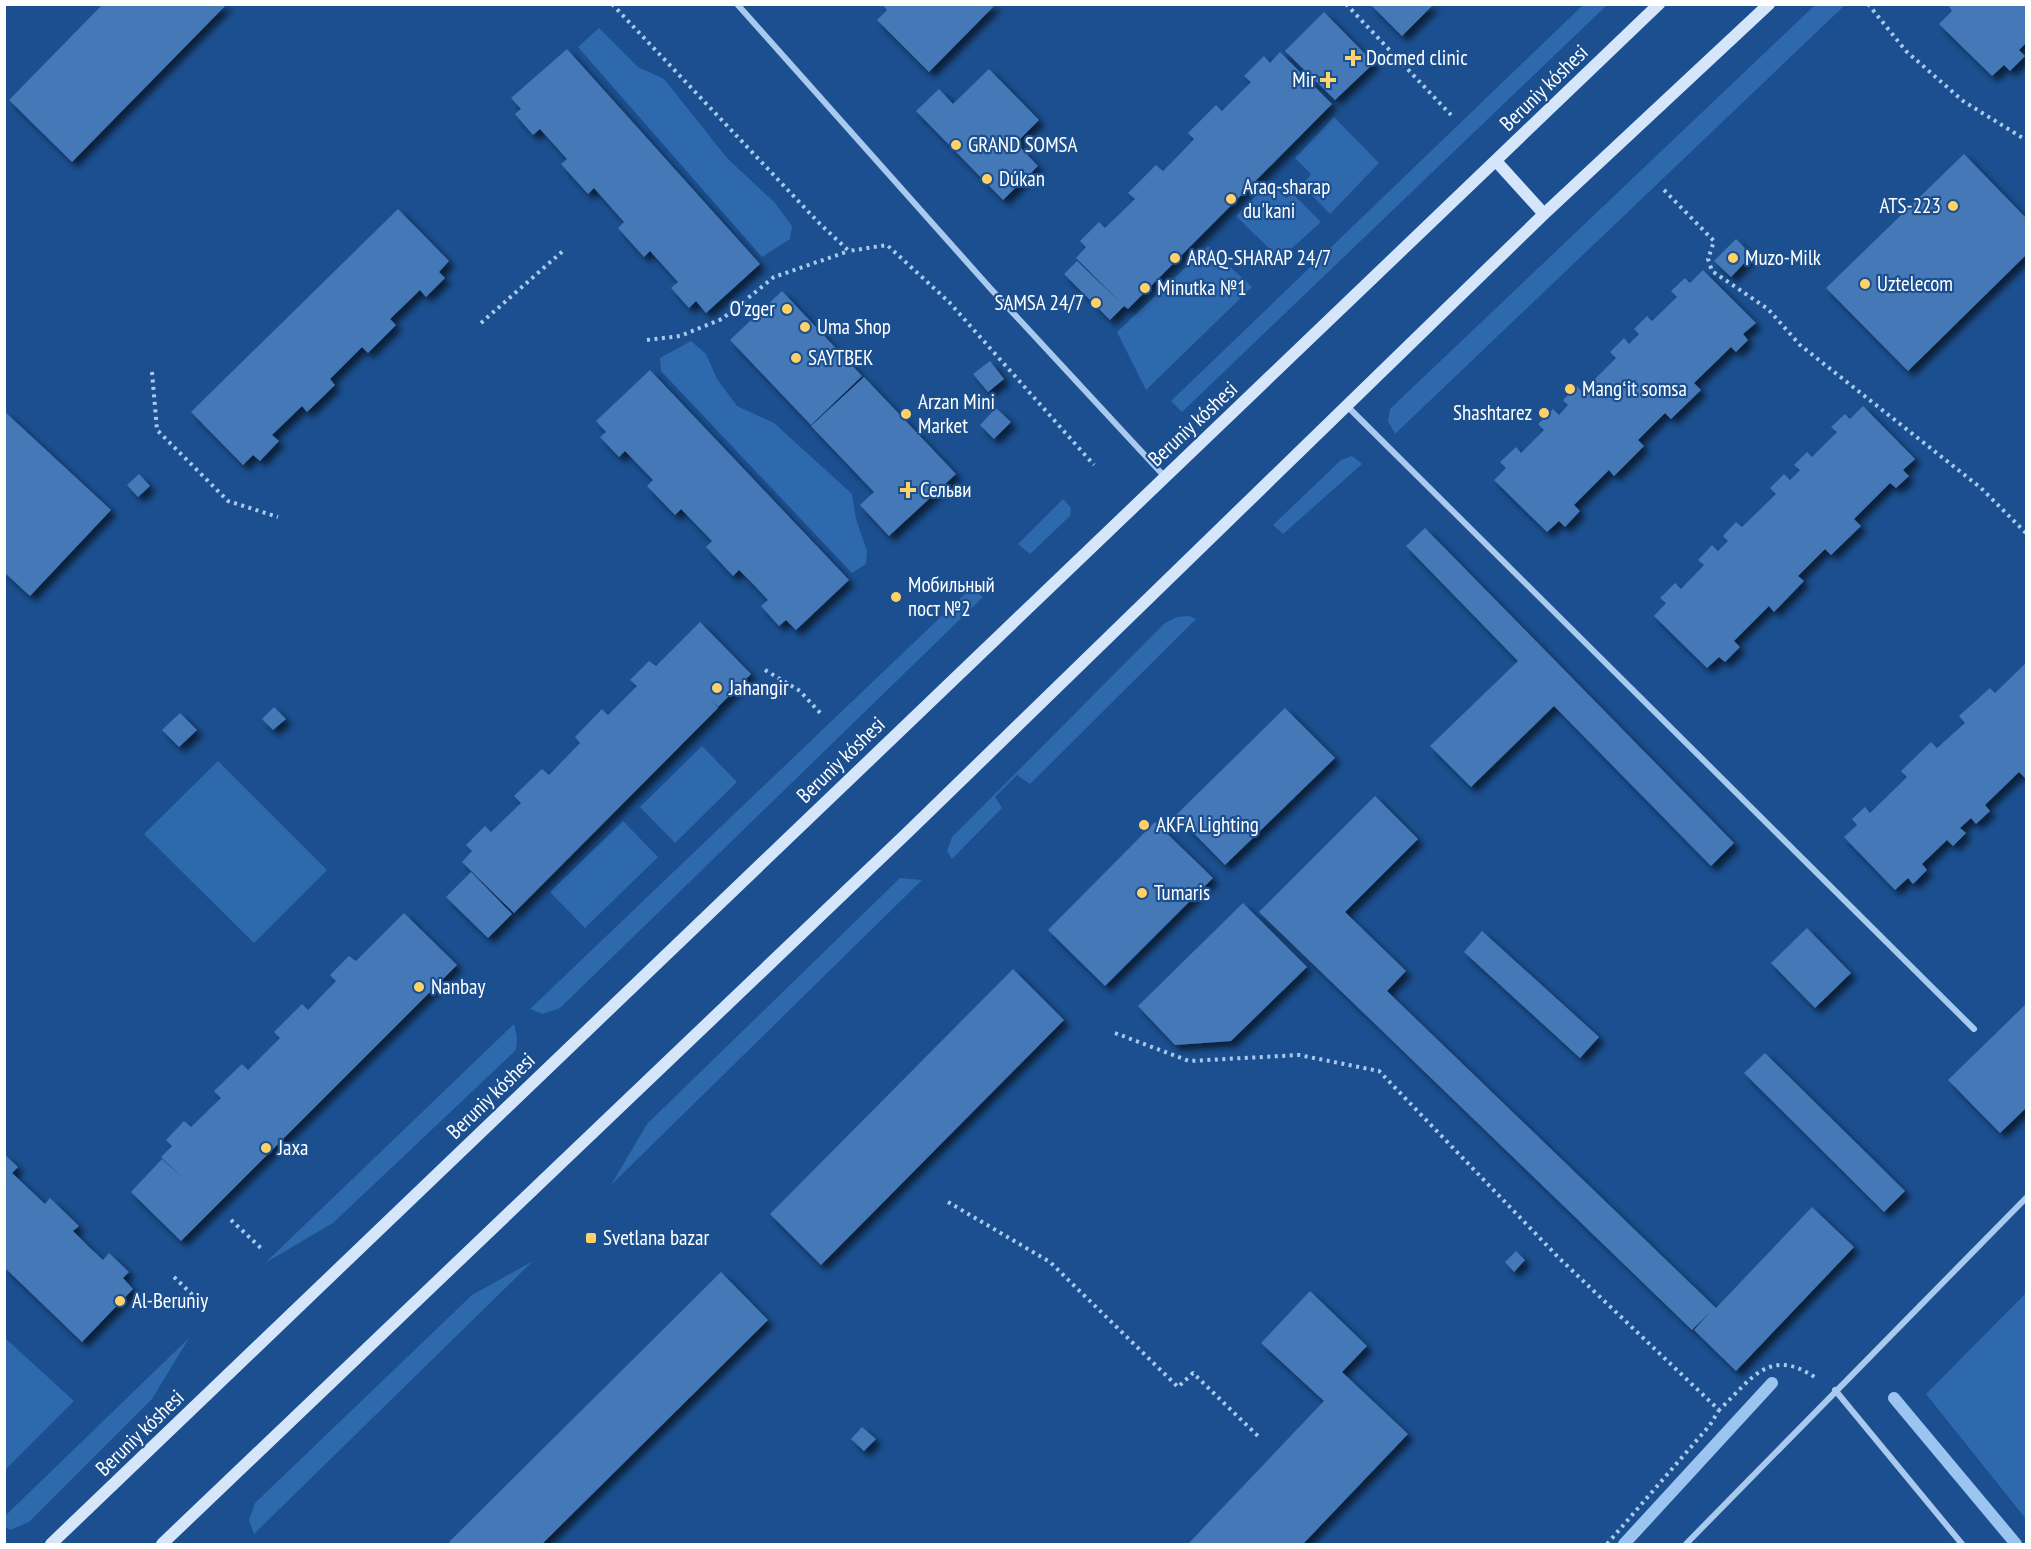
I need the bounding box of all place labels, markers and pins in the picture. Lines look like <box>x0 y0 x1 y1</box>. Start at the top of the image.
place label: Docmed clinic <box>1366 44 1468 71</box>
marker: Docmed clinic <box>1344 49 1362 67</box>
place label: Mir <box>1292 66 1316 93</box>
marker: Mir <box>1321 73 1335 87</box>
place label: GRAND SOMSA <box>968 131 1078 158</box>
marker: GRAND SOMSA <box>949 138 963 152</box>
place label: Dúkan <box>999 165 1045 192</box>
marker: Dúkan <box>980 172 994 186</box>
place label: Araq-sharap du'kani <box>1243 173 1330 224</box>
marker: Araq-sharap du'kani <box>1224 192 1238 206</box>
place label: ATS-223 <box>1879 192 1941 219</box>
marker: ATS-223 <box>1946 199 1960 213</box>
place label: ARAQ-SHARAP 24/7 <box>1187 244 1331 271</box>
place label: Muzo-Milk <box>1745 244 1821 271</box>
marker: ARAQ-SHARAP 24/7 <box>1168 251 1182 265</box>
marker: Muzo-Milk <box>1726 251 1740 265</box>
place label: Uztelecom <box>1877 270 1953 297</box>
place label: Minutka №1 <box>1157 274 1247 301</box>
marker: Uztelecom <box>1858 277 1872 291</box>
marker: Minutka №1 <box>1138 281 1152 295</box>
place label: SAMSA 24/7 <box>994 289 1084 316</box>
place label: O'zger <box>730 295 775 322</box>
marker: SAMSA 24/7 <box>1089 296 1103 310</box>
marker: O'zger <box>780 302 794 316</box>
place label: Uma Shop <box>817 313 891 340</box>
marker: Uma Shop <box>798 320 812 334</box>
place label: SAYTBEK <box>808 344 873 371</box>
marker: SAYTBEK <box>789 351 803 365</box>
place label: Mangʻit somsa <box>1582 375 1687 402</box>
marker: Mangʻit somsa <box>1563 382 1577 396</box>
place label: Arzan Mini Market <box>918 388 995 439</box>
place label: Shashtarez <box>1453 399 1532 426</box>
marker: Shashtarez <box>1537 406 1551 420</box>
marker: Arzan Mini Market <box>899 407 913 421</box>
place label: Сельви <box>920 476 972 503</box>
marker: Сельви <box>901 483 915 497</box>
place label: Мобильный пост №2 <box>908 571 995 622</box>
marker: Мобильный пост №2 <box>889 590 903 604</box>
place label: Jahangir <box>728 674 789 701</box>
marker: Jahangir <box>710 681 724 695</box>
place label: AKFA Lighting <box>1156 811 1259 838</box>
marker: AKFA Lighting <box>1137 818 1151 832</box>
place label: Tumaris <box>1154 879 1210 906</box>
marker: Tumaris <box>1135 886 1149 900</box>
place label: Nanbay <box>431 973 485 1000</box>
marker: Nanbay <box>412 980 426 994</box>
place label: Jaxa <box>277 1134 309 1161</box>
marker: Jaxa <box>259 1141 273 1155</box>
place label: Svetlana bazar <box>603 1224 709 1251</box>
marker: Svetlana bazar <box>584 1231 598 1245</box>
place label: Al-Beruniy <box>132 1287 208 1314</box>
marker: Al-Beruniy <box>113 1294 127 1308</box>

